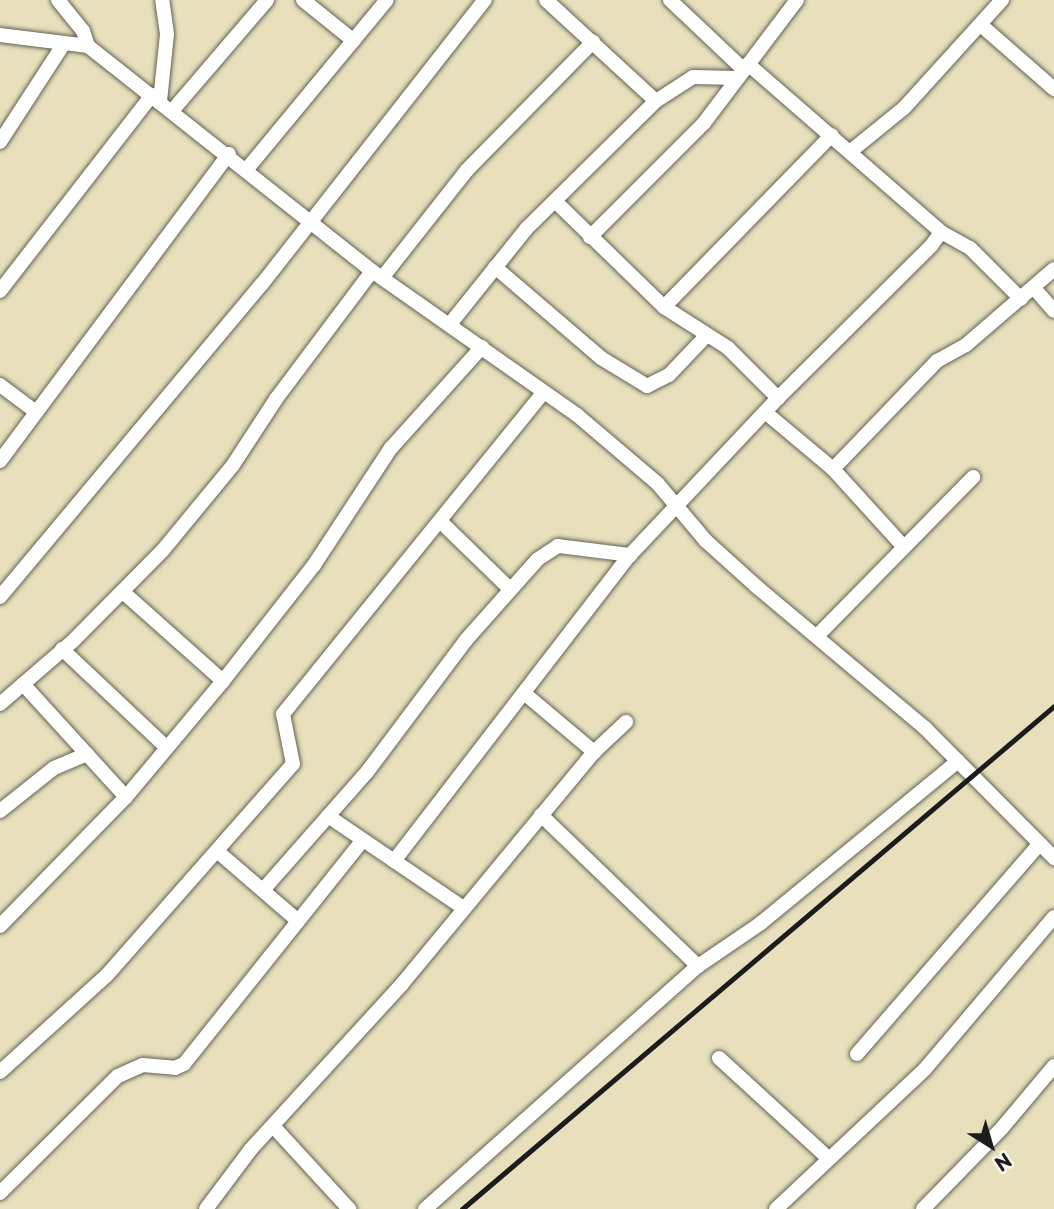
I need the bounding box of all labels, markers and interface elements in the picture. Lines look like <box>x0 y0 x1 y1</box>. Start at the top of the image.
north arrow <box>956 1111 1026 1181</box>
text: N <box>989 1147 1018 1178</box>

